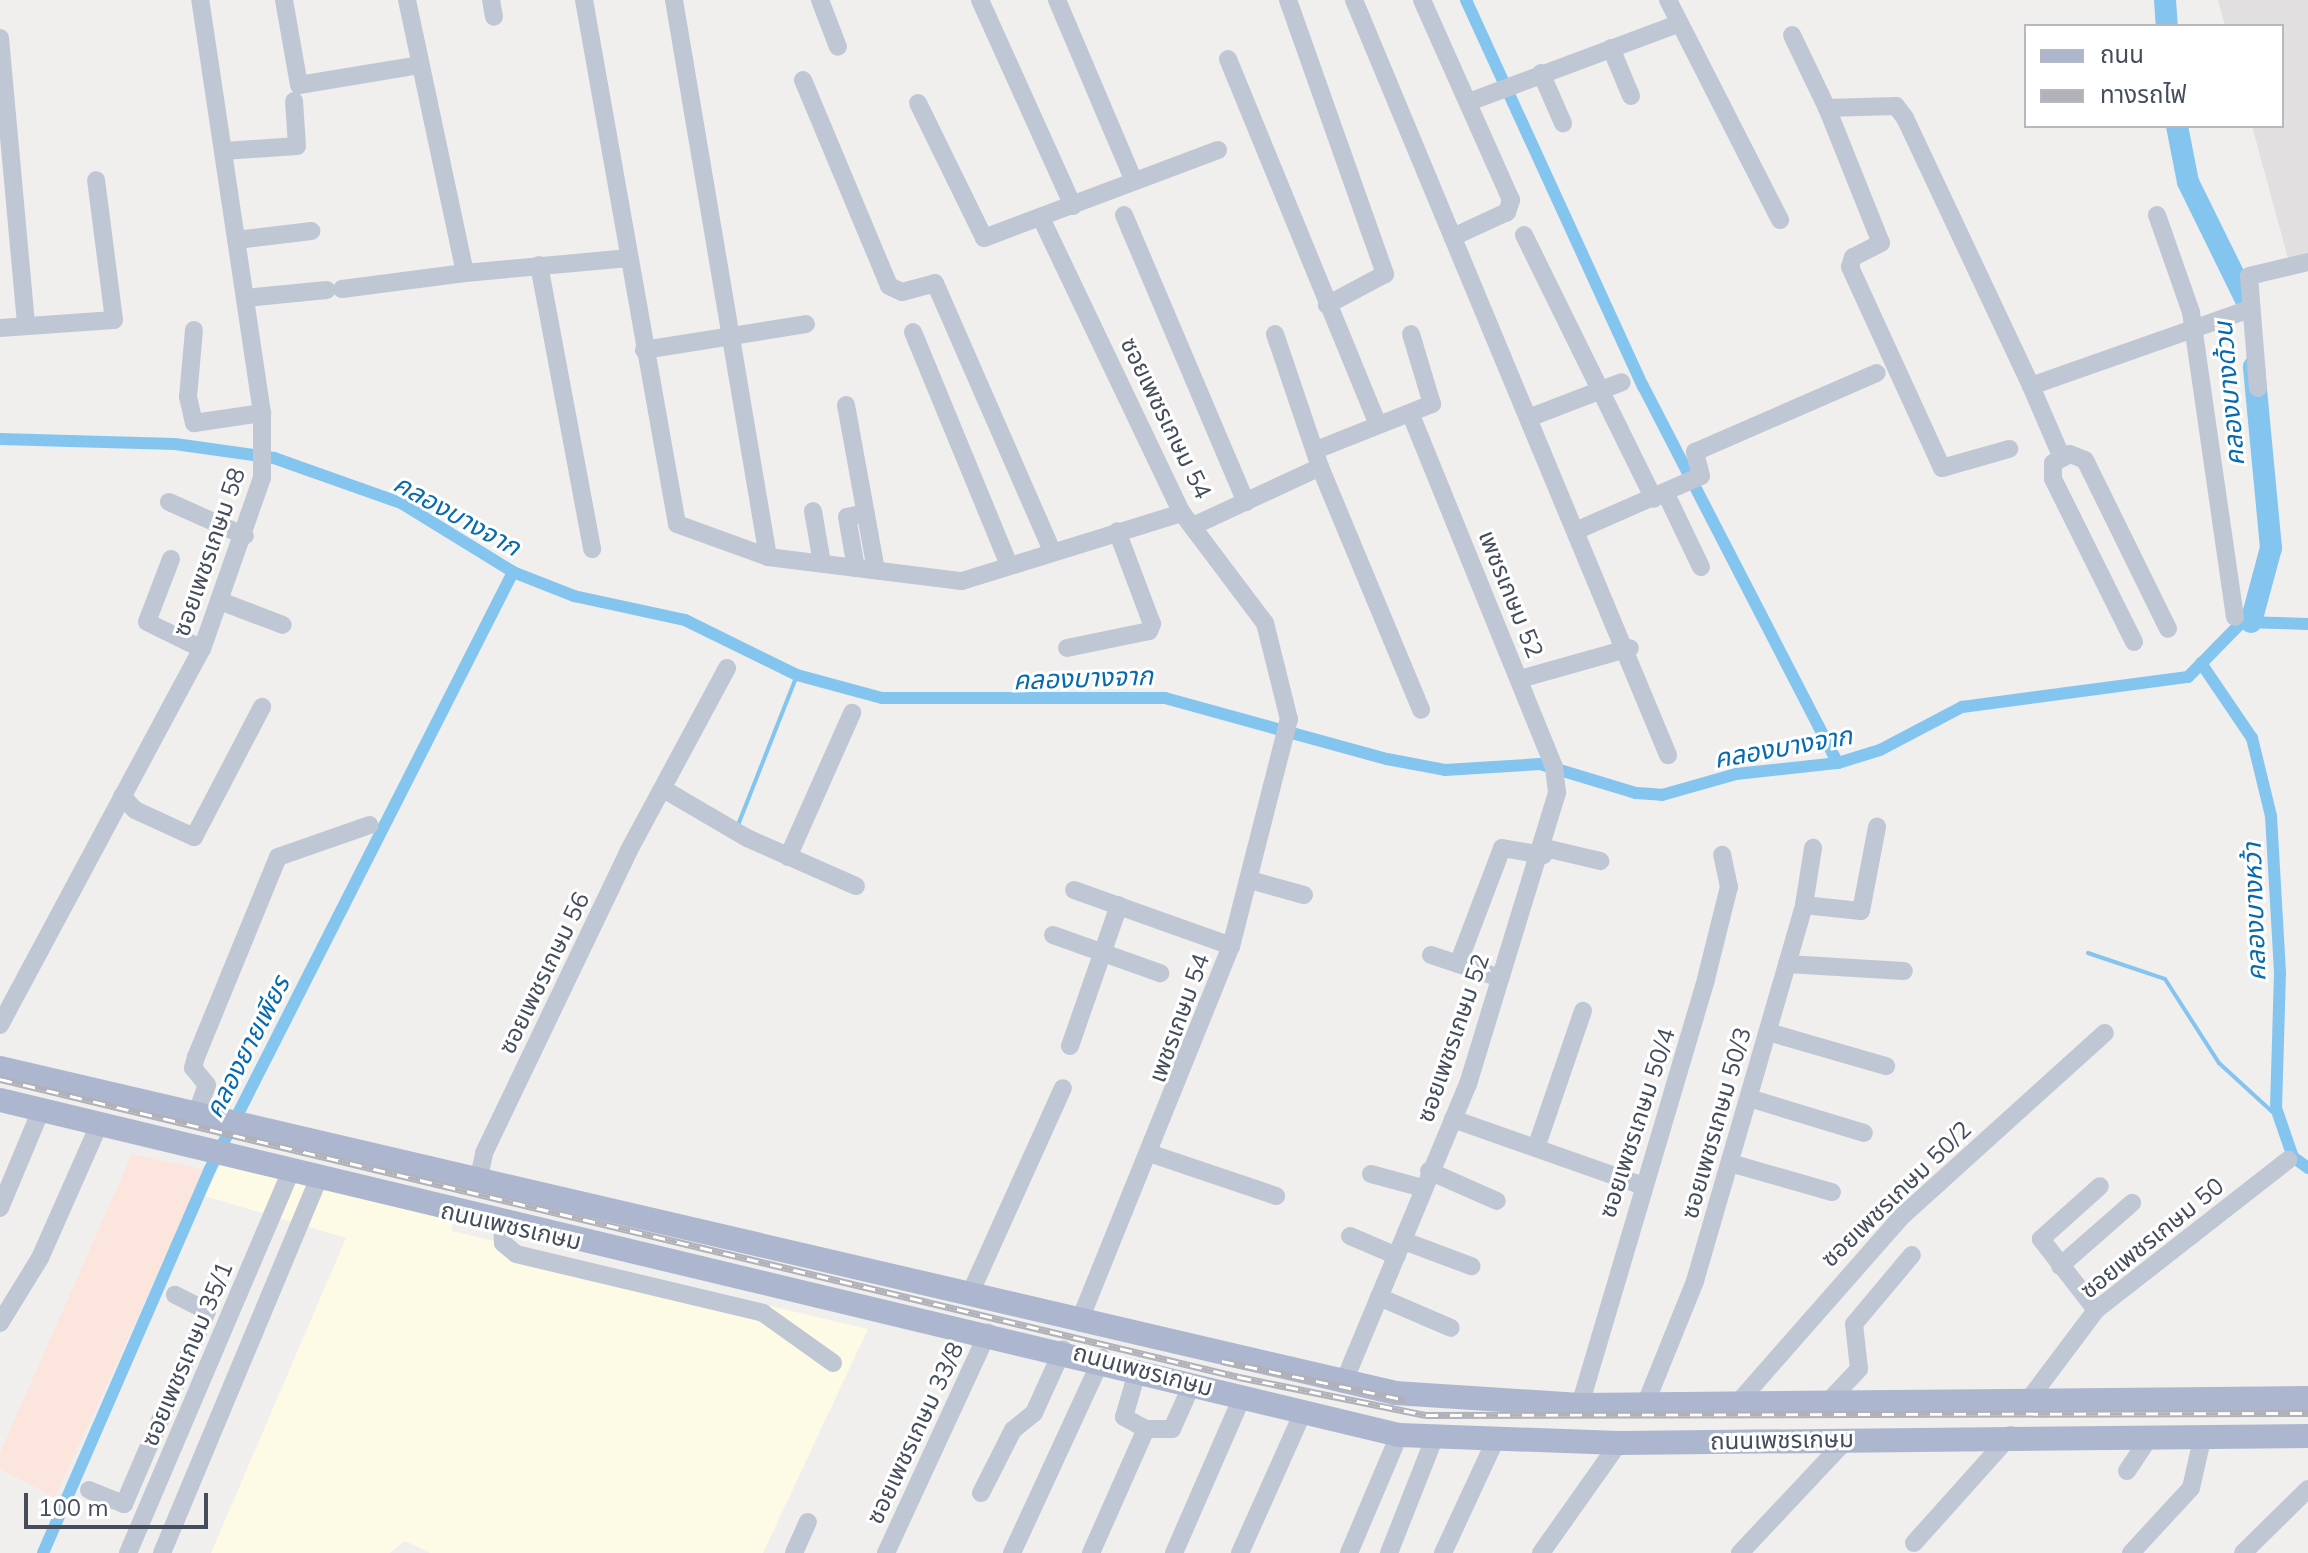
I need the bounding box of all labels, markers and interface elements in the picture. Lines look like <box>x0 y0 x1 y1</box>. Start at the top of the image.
legend <box>2024 24 2284 128</box>
text: ถนน <box>2100 39 2144 69</box>
text: ทางรถไฟ <box>2100 79 2187 109</box>
water label: คลองบางด้วน <box>2207 321 2251 467</box>
street label: ซอยเพชรเกษม 54 <box>1114 332 1218 504</box>
street label: ซอยเพชรเกษม 58 <box>167 464 251 640</box>
water label: คลองบางจาก <box>388 467 526 563</box>
street label: เพชรเกษม 52 <box>1472 526 1550 662</box>
water label: คลองบางจาก <box>1013 660 1153 696</box>
water label: คลองบางจาก <box>1711 719 1855 775</box>
water label: คลองบางหว้า <box>2236 842 2272 982</box>
street label: ซอยเพชรเกษม 56 <box>492 887 596 1059</box>
street label: เพชรเกษม 54 <box>1142 950 1216 1086</box>
street label: ซอยเพชรเกษม 52 <box>1411 950 1495 1126</box>
water label: คลองยายเพียร <box>198 971 296 1123</box>
street label: ซอยเพชรเกษม 50/3 <box>1675 1024 1757 1222</box>
street label: ซอยเพชรเกษม 50/4 <box>1593 1025 1681 1221</box>
street label: ซอยเพชรเกษม 50/2 <box>1815 1115 1977 1273</box>
street label: ซอยเพชรเกษม 50 <box>2074 1171 2230 1305</box>
street label: ถนนเพชรเกษม <box>438 1196 584 1256</box>
street label: ซอยเพชรเกษม 35/1 <box>135 1257 239 1451</box>
street label: ซอยเพชรเกษม 33/8 <box>860 1337 970 1529</box>
street label: ถนนเพชรเกษม <box>1070 1337 1216 1403</box>
street label: ถนนเพชรเกษม <box>1710 1424 1854 1456</box>
scale bar <box>28 1477 212 1527</box>
text: 100 m <box>38 1492 109 1522</box>

